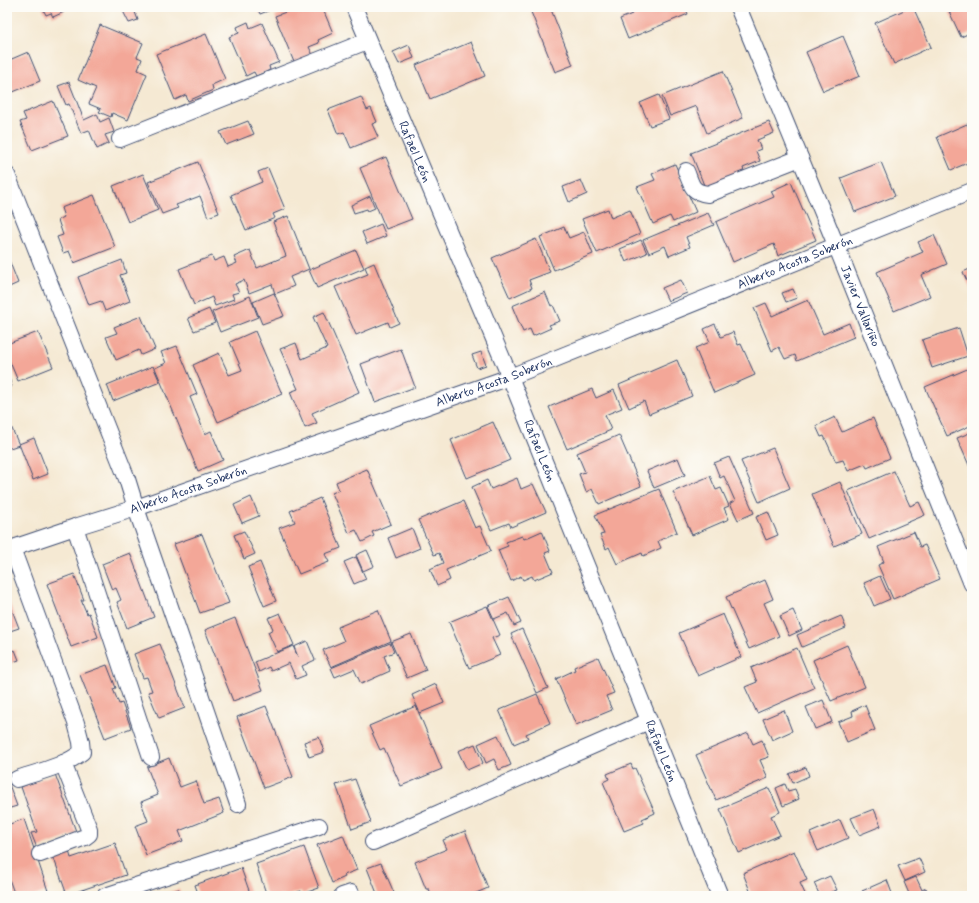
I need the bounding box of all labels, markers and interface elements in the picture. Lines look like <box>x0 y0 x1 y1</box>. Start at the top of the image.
street label: Rafael León <box>395 118 435 185</box>
street label: Alberto Acosta Soberón <box>735 231 855 293</box>
street label: Javier Vallariño <box>836 263 885 350</box>
street label: Alberto Acosta Soberón <box>433 352 555 411</box>
street label: Rafael León <box>520 417 560 484</box>
street label: Alberto Acosta Soberón <box>127 461 249 518</box>
street label: Rafael León <box>641 718 681 784</box>

